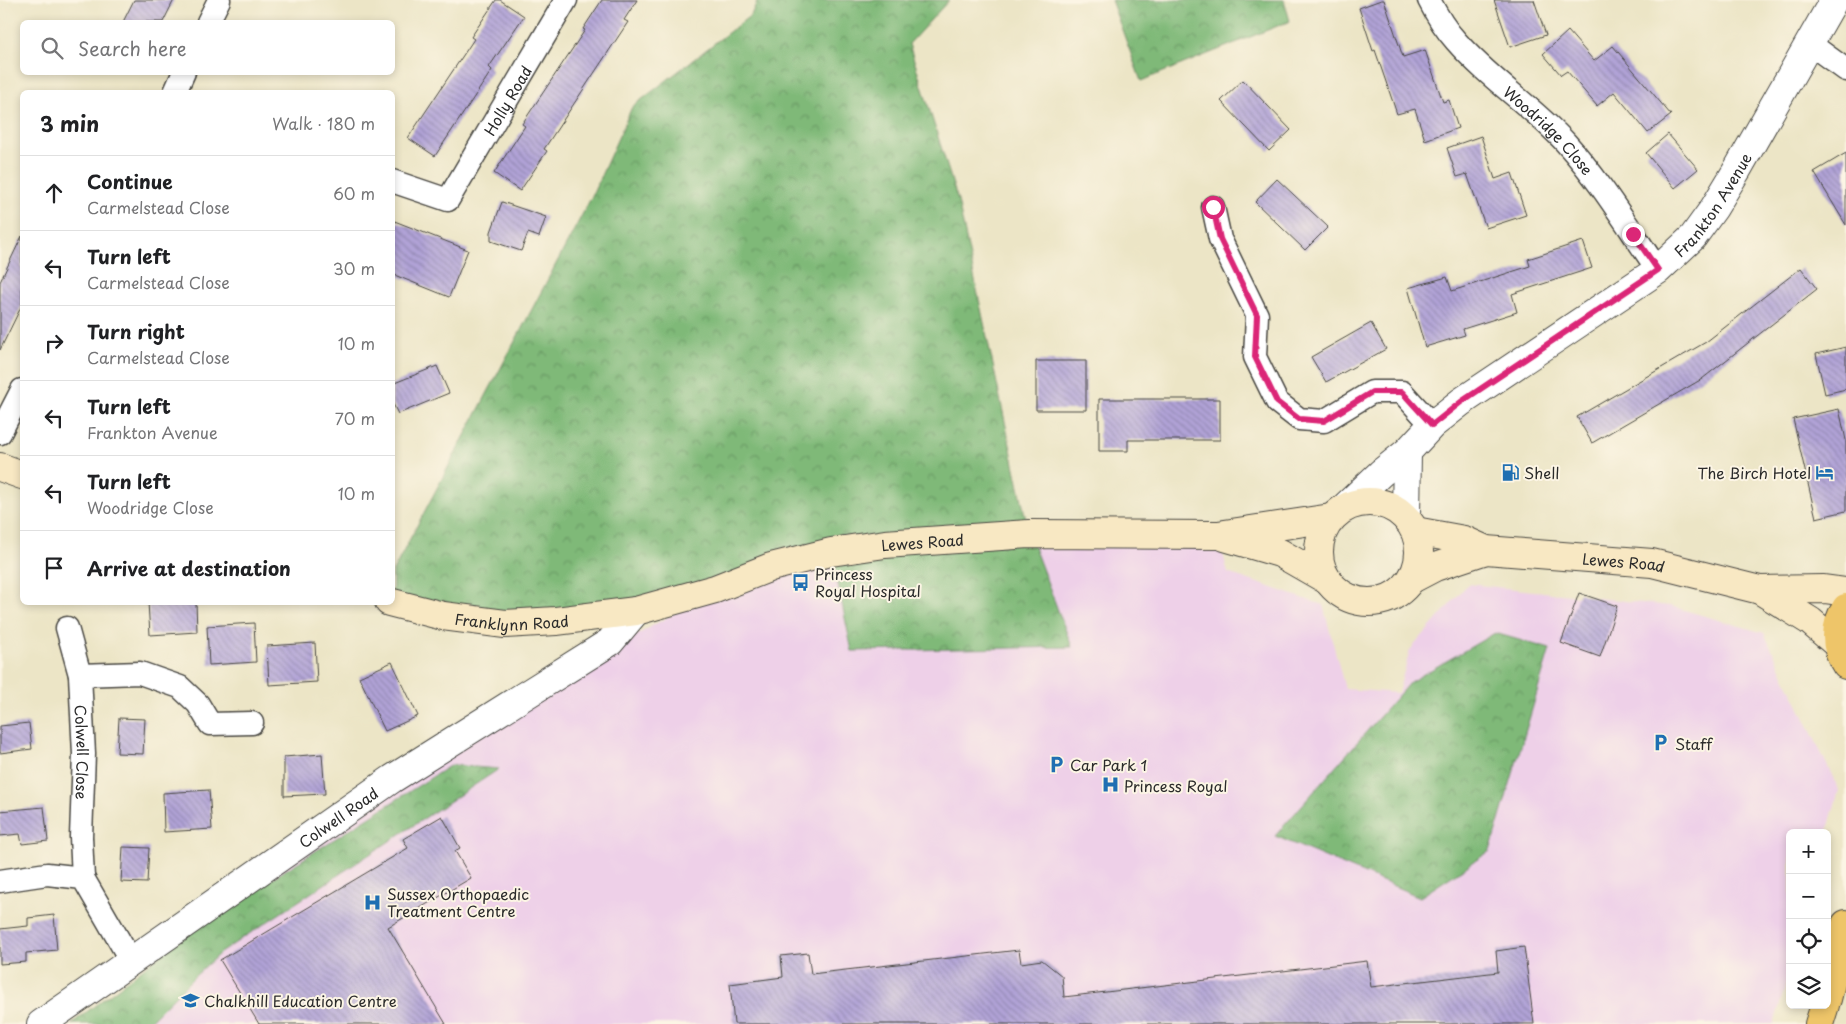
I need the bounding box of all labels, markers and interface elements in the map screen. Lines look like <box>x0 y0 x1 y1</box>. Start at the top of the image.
search box <box>20 20 395 75</box>
icon: search <box>38 34 66 62</box>
text: Search here <box>78 34 187 62</box>
street label: Holly Road <box>477 61 537 140</box>
street label: Woodridge Close <box>1499 80 1599 179</box>
text: 3 min <box>40 107 99 139</box>
text: Walk · 180 m <box>272 111 375 135</box>
street label: Frankton Avenue <box>1668 148 1756 262</box>
text: Continue <box>87 167 173 195</box>
icon: ahead <box>40 179 68 207</box>
text: 60 m <box>333 181 375 205</box>
text: Carmelstead Close <box>87 195 230 219</box>
route start <box>1202 196 1225 219</box>
route end <box>1622 223 1645 246</box>
text: Turn left <box>87 242 171 270</box>
icon: left <box>40 254 68 282</box>
text: 30 m <box>333 256 375 280</box>
text: Carmelstead Close <box>87 270 230 294</box>
text: Turn right <box>87 317 185 345</box>
icon: right <box>40 329 68 357</box>
text: 10 m <box>338 331 375 355</box>
text: Carmelstead Close <box>87 345 230 369</box>
text: Turn left <box>87 392 171 420</box>
icon: left <box>40 404 68 432</box>
text: 70 m <box>335 406 375 430</box>
text: Frankton Avenue <box>87 420 218 444</box>
place label: Shell <box>1524 461 1559 484</box>
place label: The Birch Hotel <box>1697 461 1811 484</box>
fuel station icon: Shell <box>1500 462 1520 482</box>
hotel icon: The Birch Hotel <box>1815 462 1835 482</box>
text: Turn left <box>87 467 171 495</box>
icon: left <box>40 479 68 507</box>
text: 10 m <box>338 481 375 505</box>
text: Woodridge Close <box>87 495 214 519</box>
street label: Lewes Road <box>879 527 965 556</box>
street label: Lewes Road <box>1581 546 1667 577</box>
icon: arrive <box>40 554 68 582</box>
text: Arrive at destination <box>87 554 291 582</box>
place label: Princess Royal Hospital <box>815 562 921 602</box>
bus stop icon: Princess Royal Hospital <box>791 572 811 592</box>
street label: Franklynn Road <box>453 606 570 636</box>
street label: Colwell Close <box>70 704 96 800</box>
place label: Staff <box>1675 732 1713 755</box>
parking icon: Staff <box>1651 733 1671 753</box>
place label: Car Park 1 <box>1070 753 1147 776</box>
parking icon: Car Park 1 <box>1046 754 1066 774</box>
place label: Princess Royal <box>1124 774 1227 797</box>
hospital icon: Princess Royal <box>1100 775 1120 795</box>
street label: Colwell Road <box>293 781 382 853</box>
map controls <box>1786 829 1831 1009</box>
button: + <box>1786 829 1831 874</box>
button: − <box>1786 874 1831 919</box>
place label: Sussex Orthopaedic Treatment Centre <box>387 882 529 922</box>
hospital icon: Sussex Orthopaedic Treatment Centre <box>363 892 383 912</box>
button: locate <box>1786 919 1831 964</box>
button: layers <box>1786 964 1831 1009</box>
place label: Chalkhill Education Centre <box>204 989 397 1012</box>
school or university icon: Chalkhill Education Centre <box>180 990 200 1010</box>

